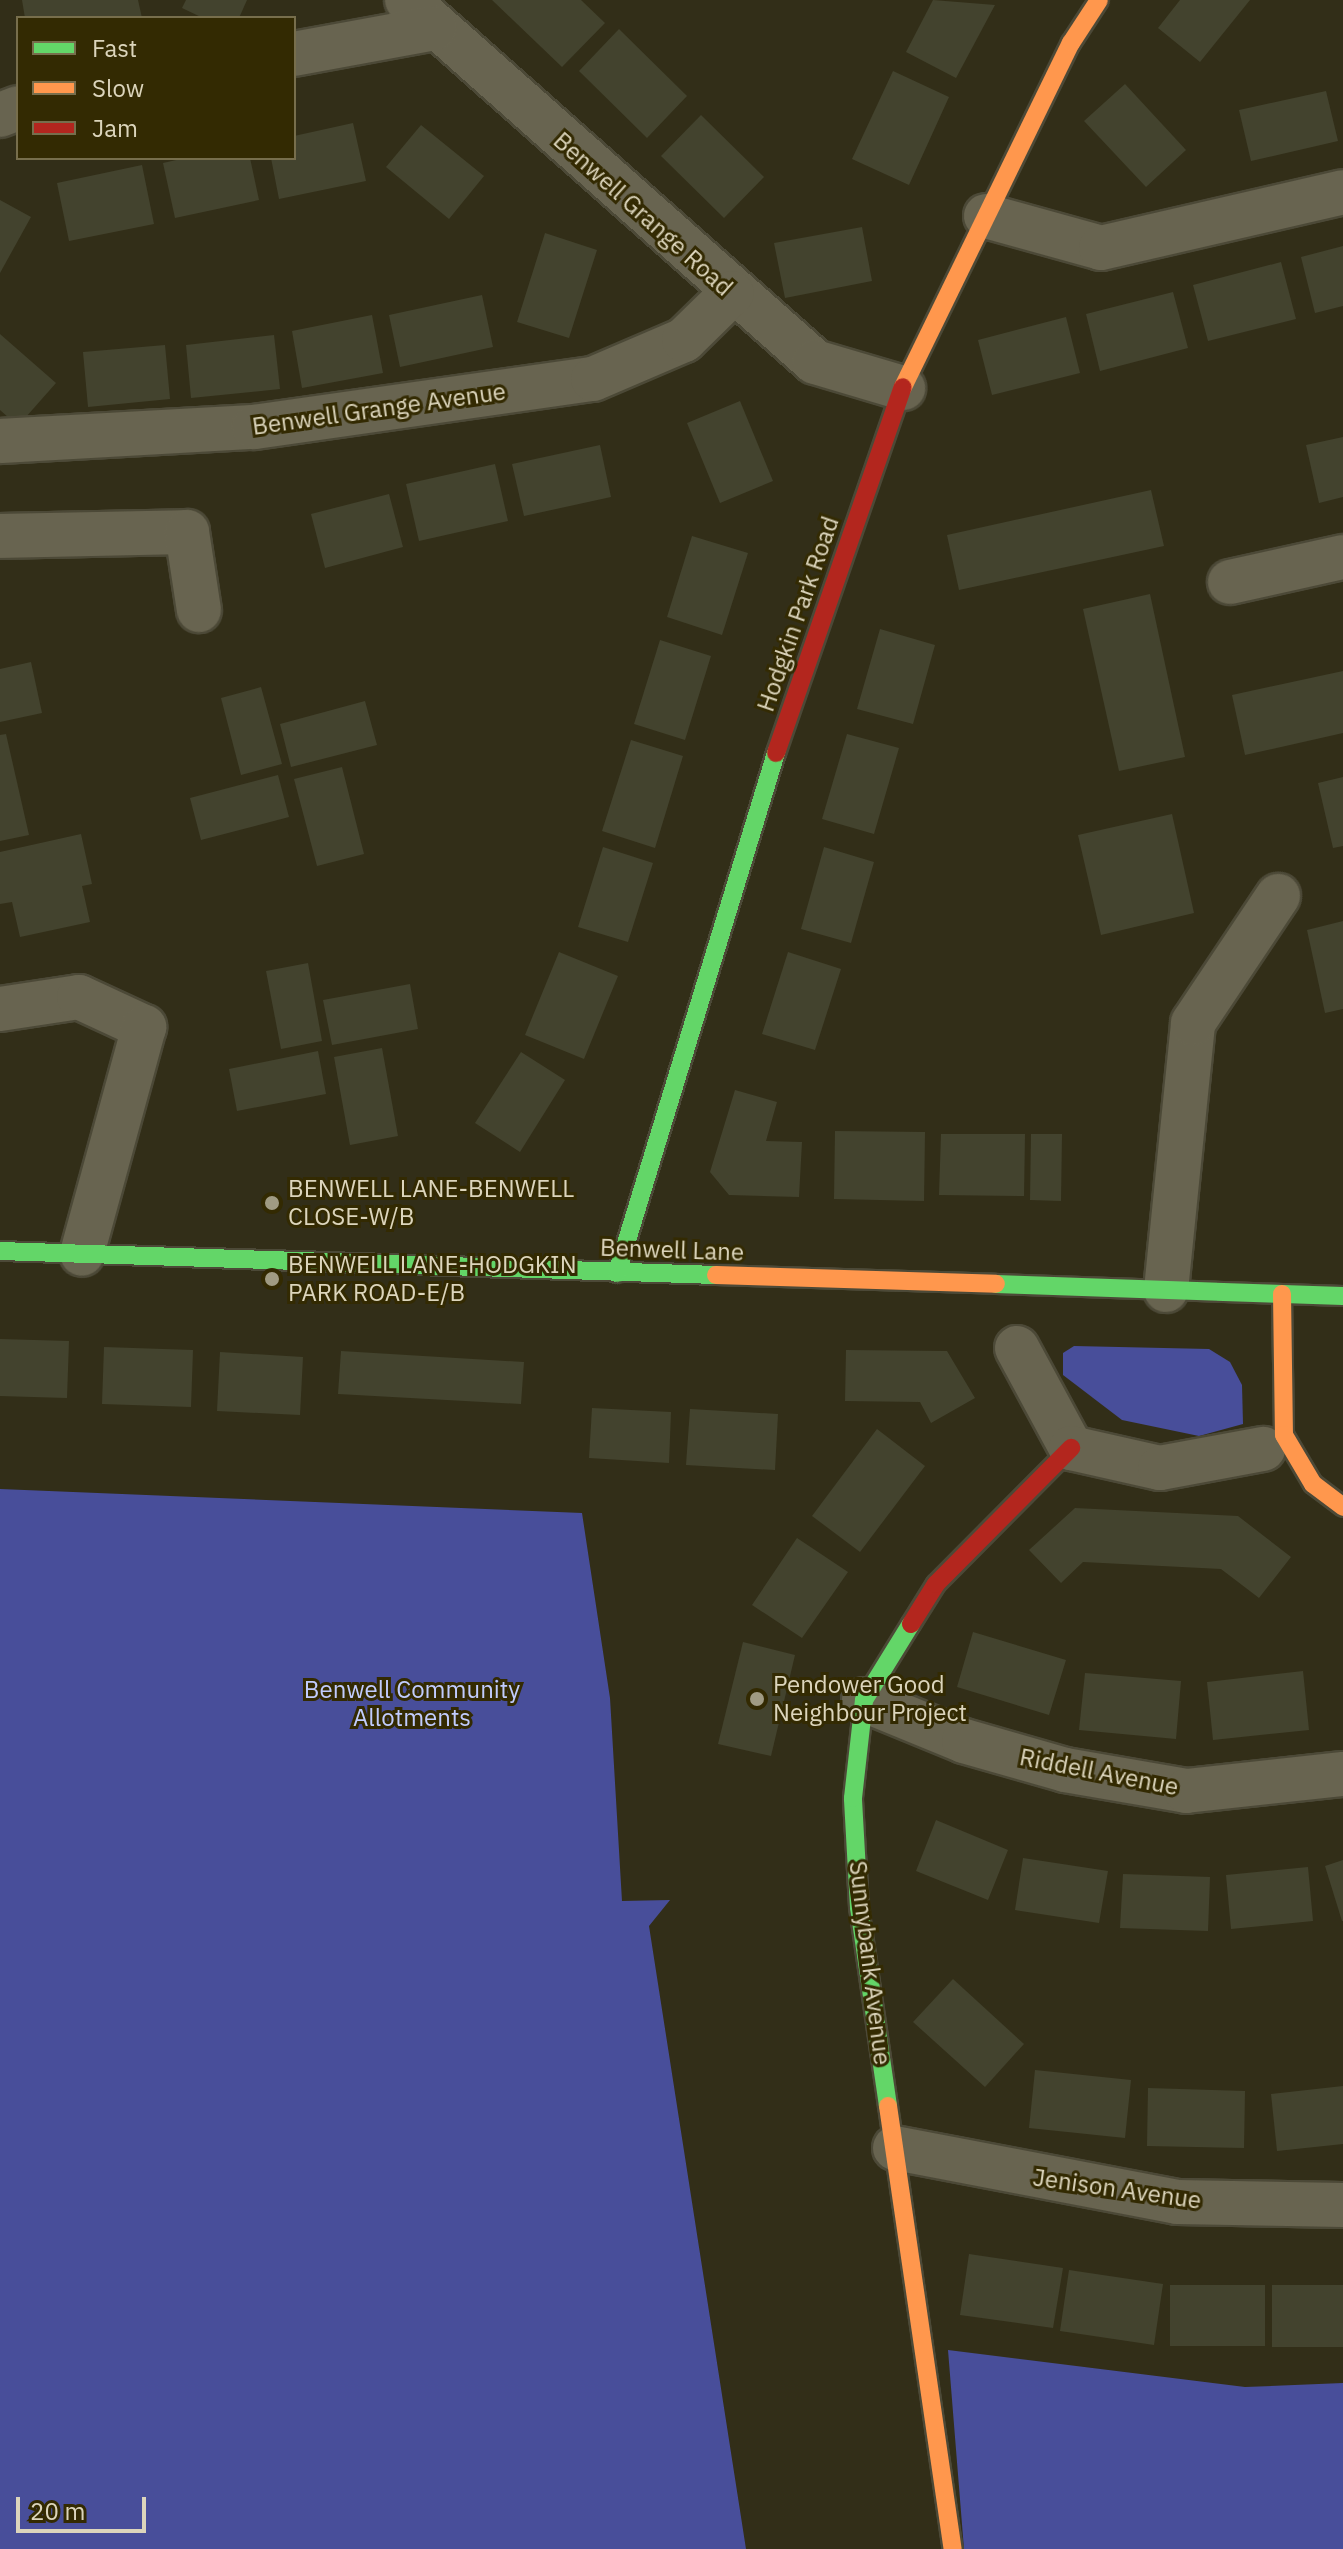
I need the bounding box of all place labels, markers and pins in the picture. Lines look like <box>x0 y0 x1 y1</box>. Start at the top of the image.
place label: BENWELL LANE-BENWELL CLOSE-W/B <box>288 1175 574 1231</box>
marker: BENWELL LANE-BENWELL CLOSE-W/B <box>263 1194 281 1212</box>
place label: BENWELL LANE-HODGKIN PARK ROAD-E/B <box>288 1251 577 1307</box>
marker: BENWELL LANE-HODGKIN PARK ROAD-E/B <box>263 1270 281 1288</box>
place label: Pendower Good Neighbour Project <box>773 1671 967 1727</box>
marker: Pendower Good Neighbour Project <box>748 1690 766 1708</box>

